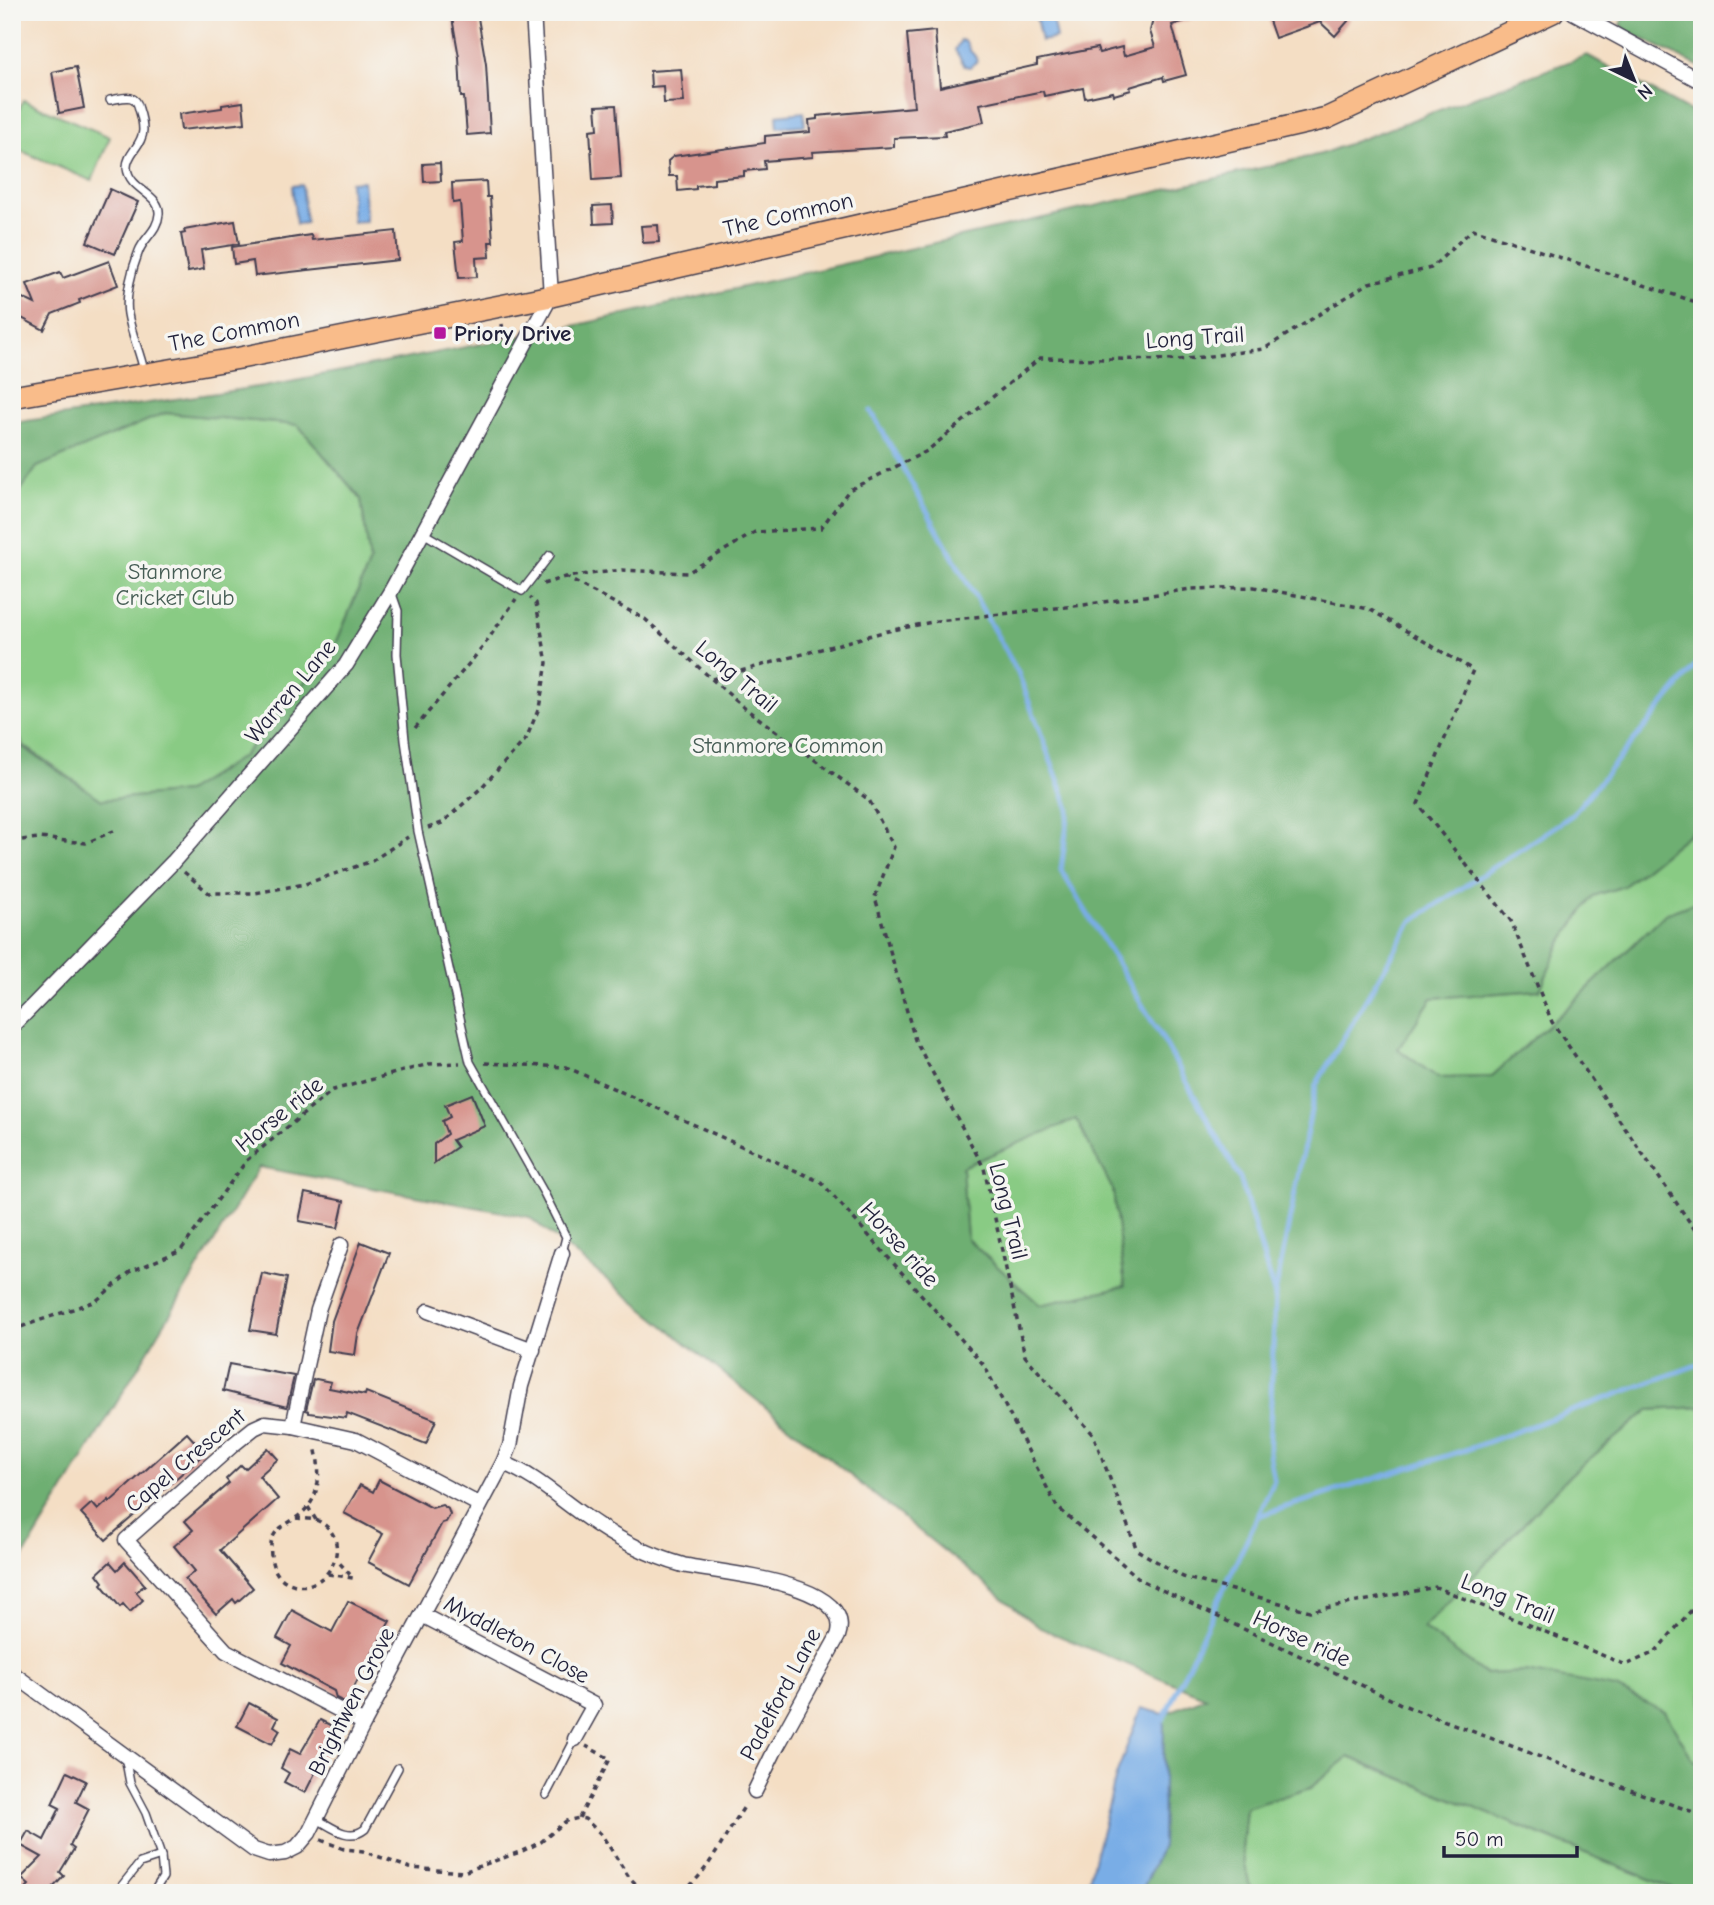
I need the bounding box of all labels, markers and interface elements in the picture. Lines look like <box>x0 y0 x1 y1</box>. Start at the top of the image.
north arrow <box>1598 46 1668 116</box>
text: N <box>1633 79 1657 104</box>
street label: The Common <box>720 186 856 243</box>
street label: The Common <box>166 306 302 357</box>
place label: Priory Drive <box>454 320 571 347</box>
street label: Long Trail <box>1145 321 1245 354</box>
marker: Priory Drive <box>432 325 448 341</box>
park label: Stanmore Cricket Club <box>115 558 235 611</box>
street label: Warren Lane <box>239 634 342 749</box>
street label: Long Trail <box>690 634 783 718</box>
park label: Stanmore Common <box>692 732 884 759</box>
street label: Horse ride <box>230 1071 328 1158</box>
street label: Long Trail <box>983 1160 1034 1262</box>
street label: Horse ride <box>855 1196 945 1292</box>
street label: Capel Crescent <box>120 1402 252 1518</box>
street label: Long Trail <box>1457 1567 1559 1629</box>
street label: Myddleton Close <box>439 1590 594 1689</box>
street label: Horse ride <box>1249 1604 1355 1673</box>
street label: Brightwen Grove <box>302 1623 400 1780</box>
street label: Padelford Lane <box>734 1623 827 1765</box>
scale bar <box>1444 1814 1578 1858</box>
text: 50 m <box>1455 1827 1504 1851</box>

